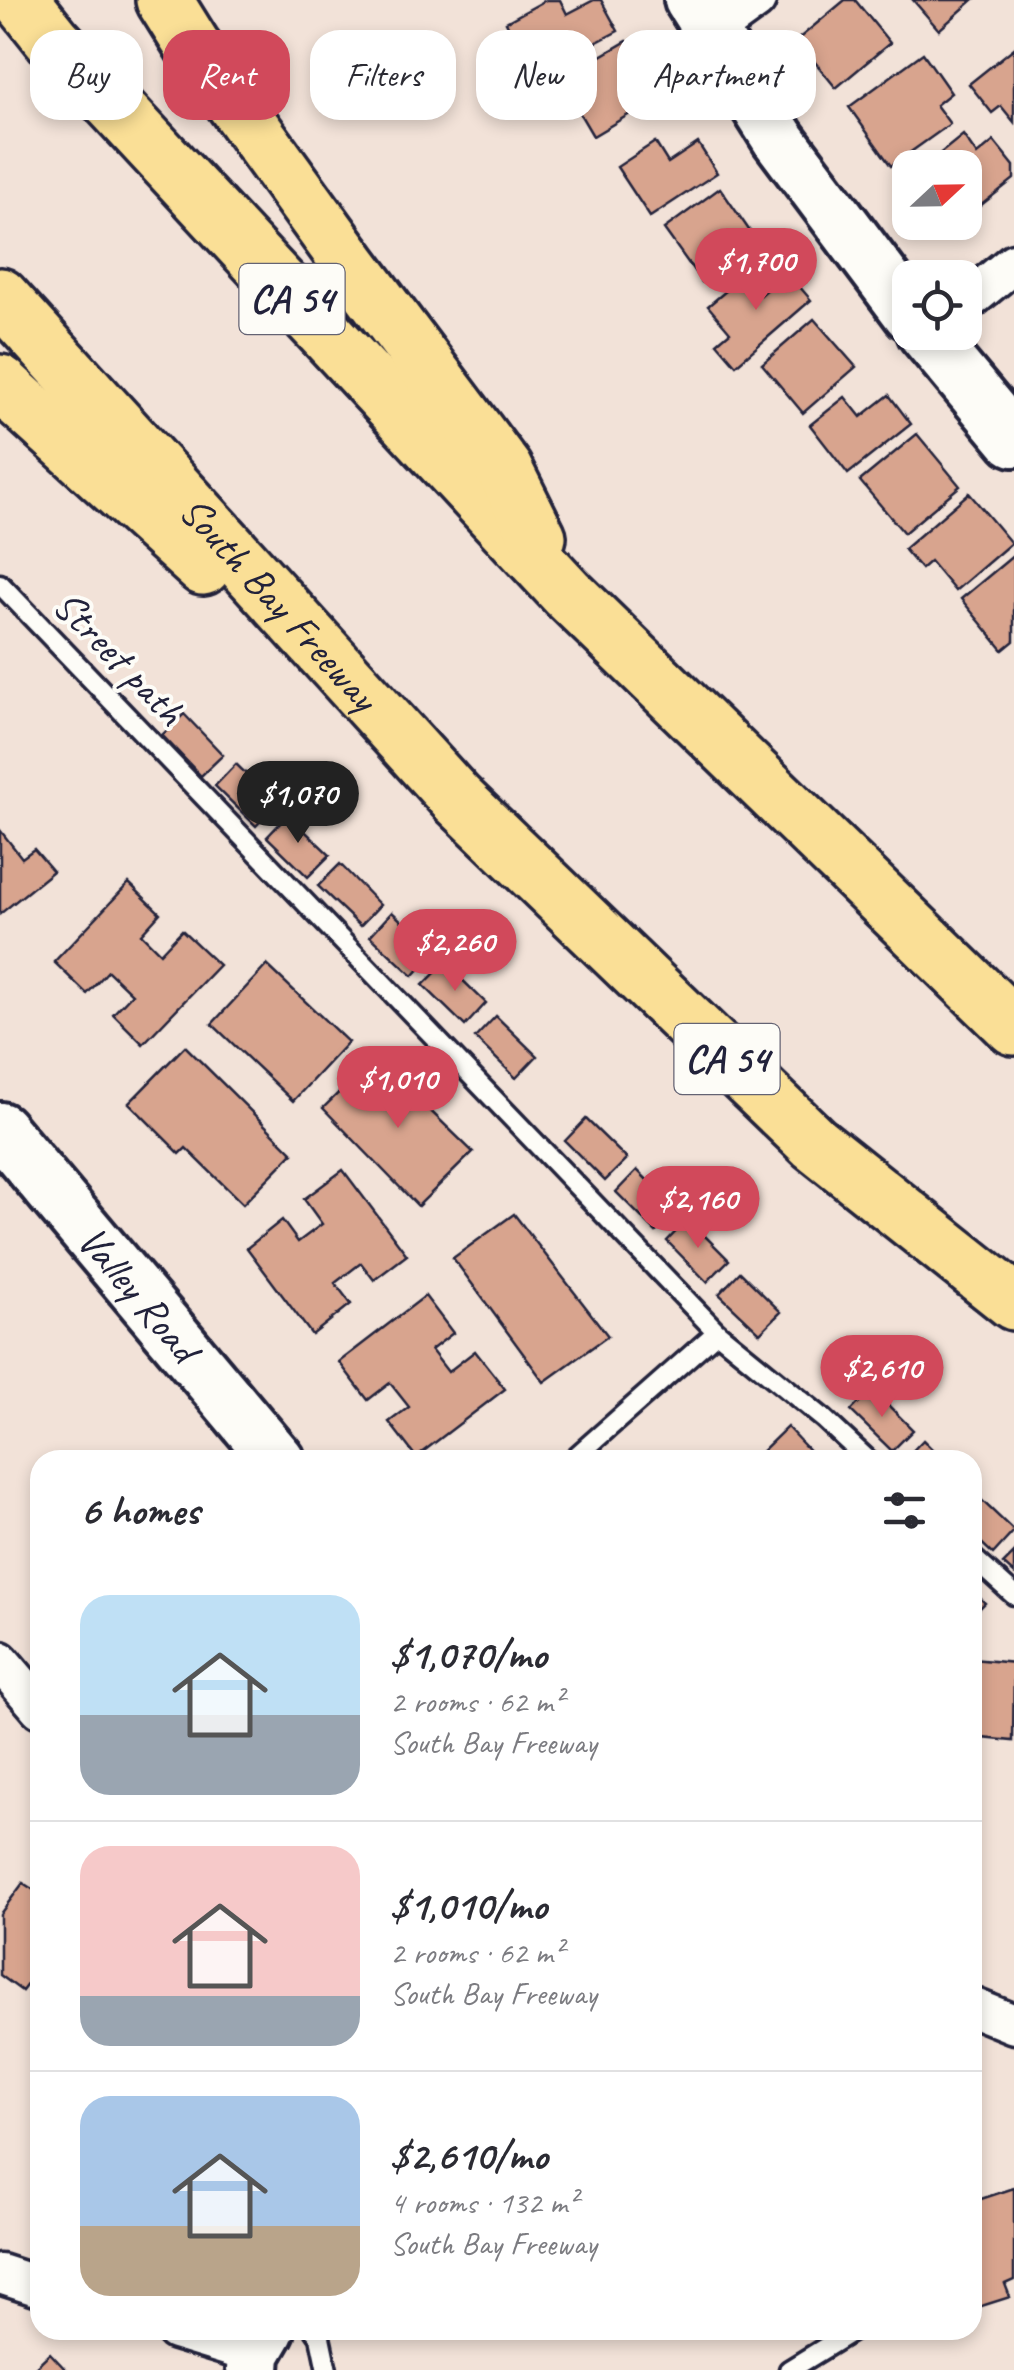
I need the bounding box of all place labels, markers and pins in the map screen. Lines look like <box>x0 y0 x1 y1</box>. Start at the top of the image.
pin: $1,700 <box>675 228 837 313</box>
pin: $1,070 <box>217 761 379 846</box>
pin: $2,260 <box>374 909 536 994</box>
pin: $1,010 <box>317 1046 479 1131</box>
pin: $2,160 <box>617 1166 779 1251</box>
pin: $2,610 <box>801 1335 963 1420</box>

